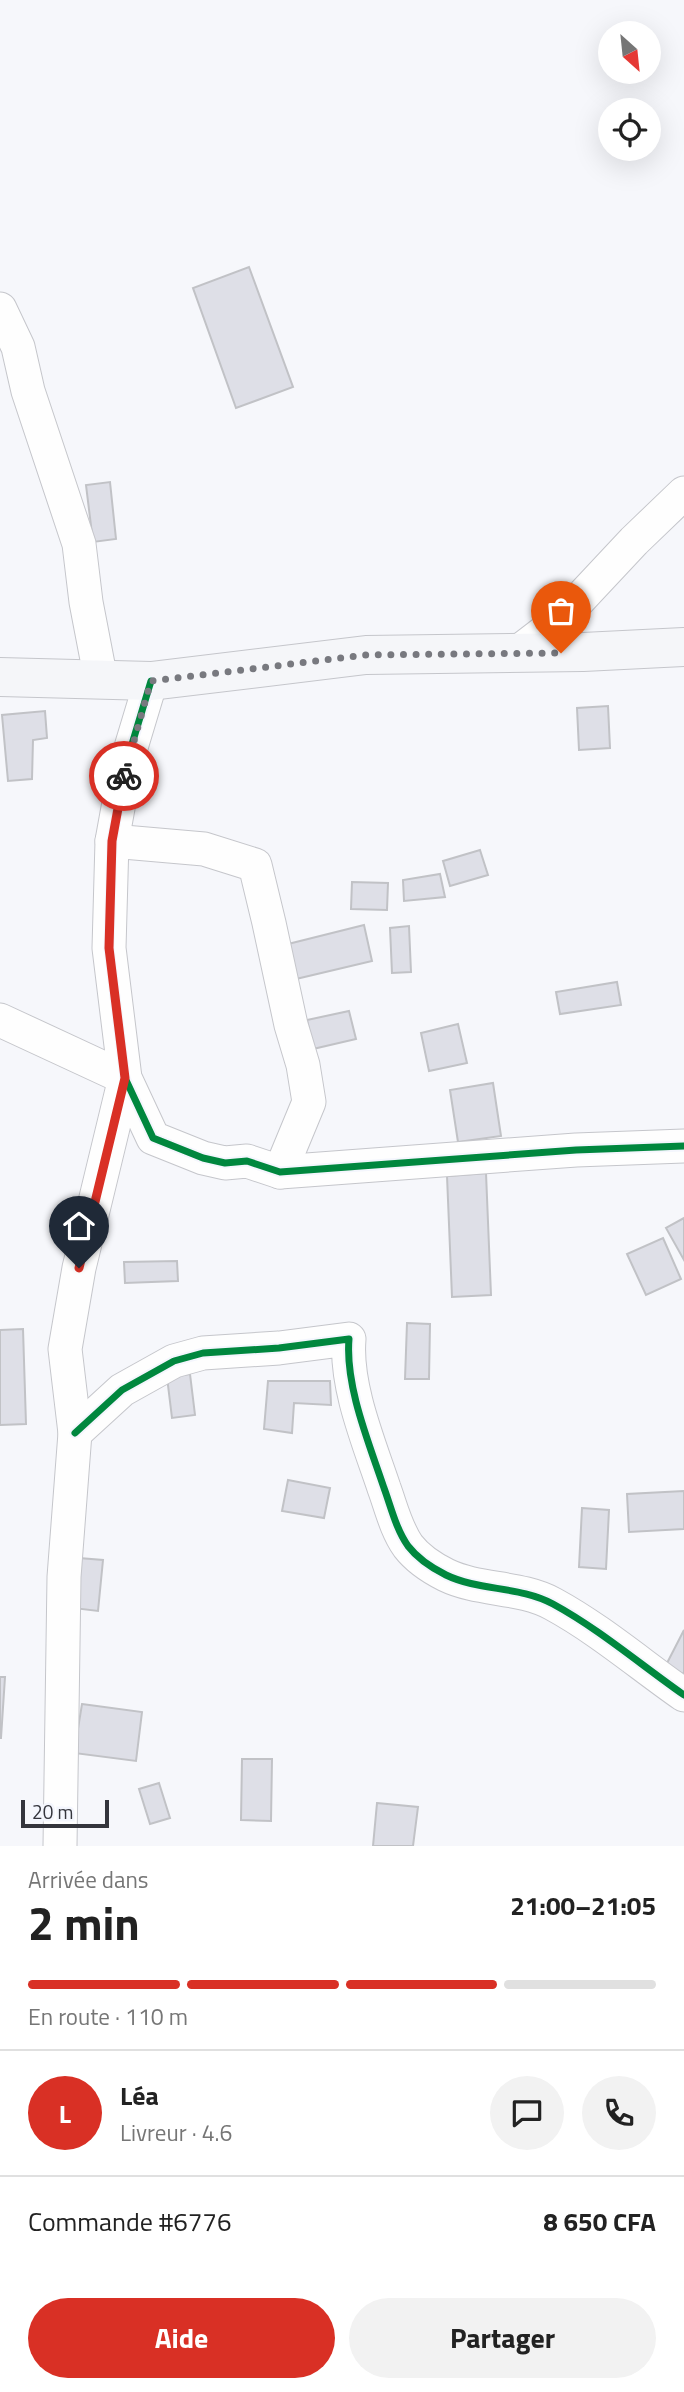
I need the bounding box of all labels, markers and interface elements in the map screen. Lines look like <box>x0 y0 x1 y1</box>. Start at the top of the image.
north arrow <box>598 21 662 84</box>
map controls <box>598 21 661 161</box>
button: locate <box>598 98 661 161</box>
pin <box>531 581 591 653</box>
icon: bag <box>542 592 580 630</box>
courier <box>89 741 159 811</box>
icon: bike <box>105 757 143 795</box>
pin <box>49 1196 109 1268</box>
icon: home <box>60 1207 98 1245</box>
scale bar <box>21 1797 108 1829</box>
text: 20 m <box>32 1797 73 1826</box>
text: Arrivée dans <box>28 1862 149 1897</box>
text: 21:00–21:05 <box>510 1886 656 1925</box>
text: 2 min <box>28 1888 140 1958</box>
text: En route · 110 m <box>28 1999 188 2034</box>
text: Léa <box>120 2076 159 2115</box>
button: chat <box>490 2076 564 2150</box>
button: phone <box>582 2076 656 2150</box>
text: L <box>59 2094 71 2133</box>
text: Livreur · 4.6 <box>120 2115 232 2150</box>
text: Commande #6776 <box>28 2202 231 2241</box>
text: 8 650 CFA <box>543 2202 656 2241</box>
button: Aide <box>28 2298 335 2378</box>
button: Partager <box>349 2298 656 2378</box>

